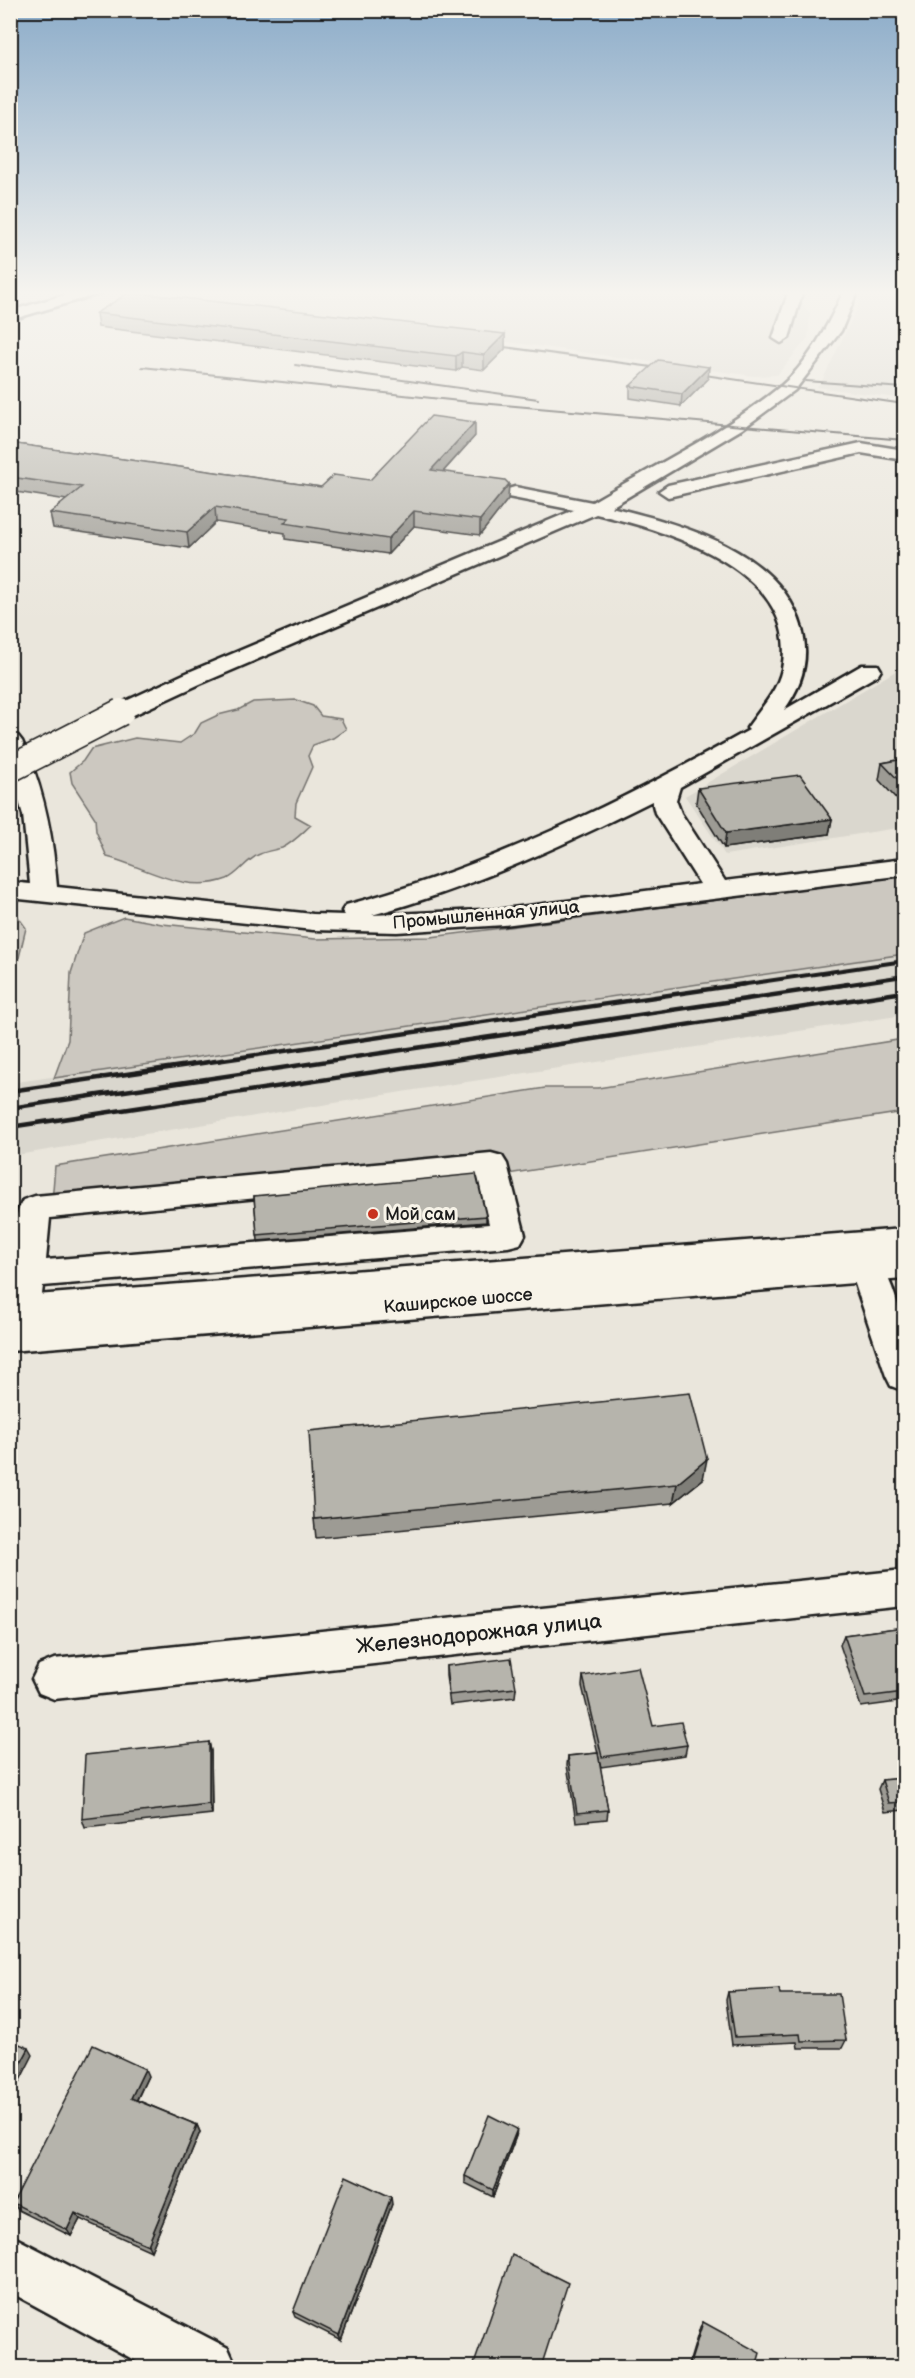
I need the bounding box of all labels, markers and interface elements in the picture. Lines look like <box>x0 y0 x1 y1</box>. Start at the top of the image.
street label: Промышленная улица <box>392 896 581 934</box>
place label: Мой сам <box>385 1204 456 1225</box>
marker: Мой сам <box>366 1207 380 1221</box>
street label: Каширское шоссе <box>383 1284 533 1318</box>
street label: Железнодорожная улица <box>355 1609 604 1659</box>

